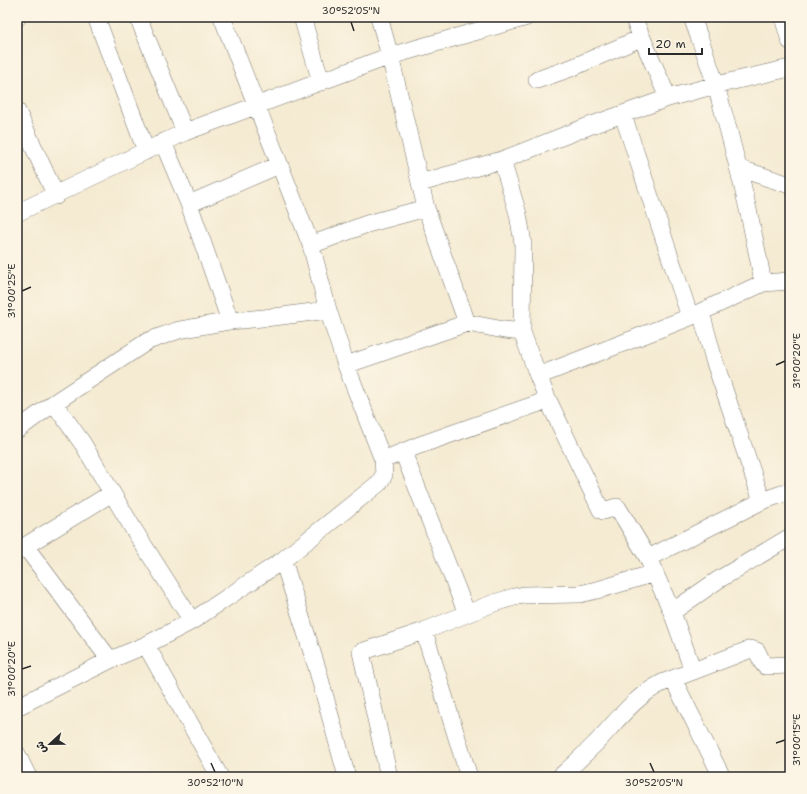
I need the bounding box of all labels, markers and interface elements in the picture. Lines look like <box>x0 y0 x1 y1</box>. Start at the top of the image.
text: 30°52'05"N <box>322 4 380 17</box>
scale bar <box>649 30 702 56</box>
text: 20 m <box>655 36 686 52</box>
text: 31°00'25"E <box>5 263 18 319</box>
text: 31°00'20"E <box>790 333 803 389</box>
text: 31°00'20"E <box>5 641 18 697</box>
text: 31°00'15"E <box>790 714 803 766</box>
north arrow <box>30 724 70 764</box>
text: ش <box>32 739 50 756</box>
text: 30°52'10"N <box>187 776 243 789</box>
text: 30°52'05"N <box>625 776 683 789</box>

